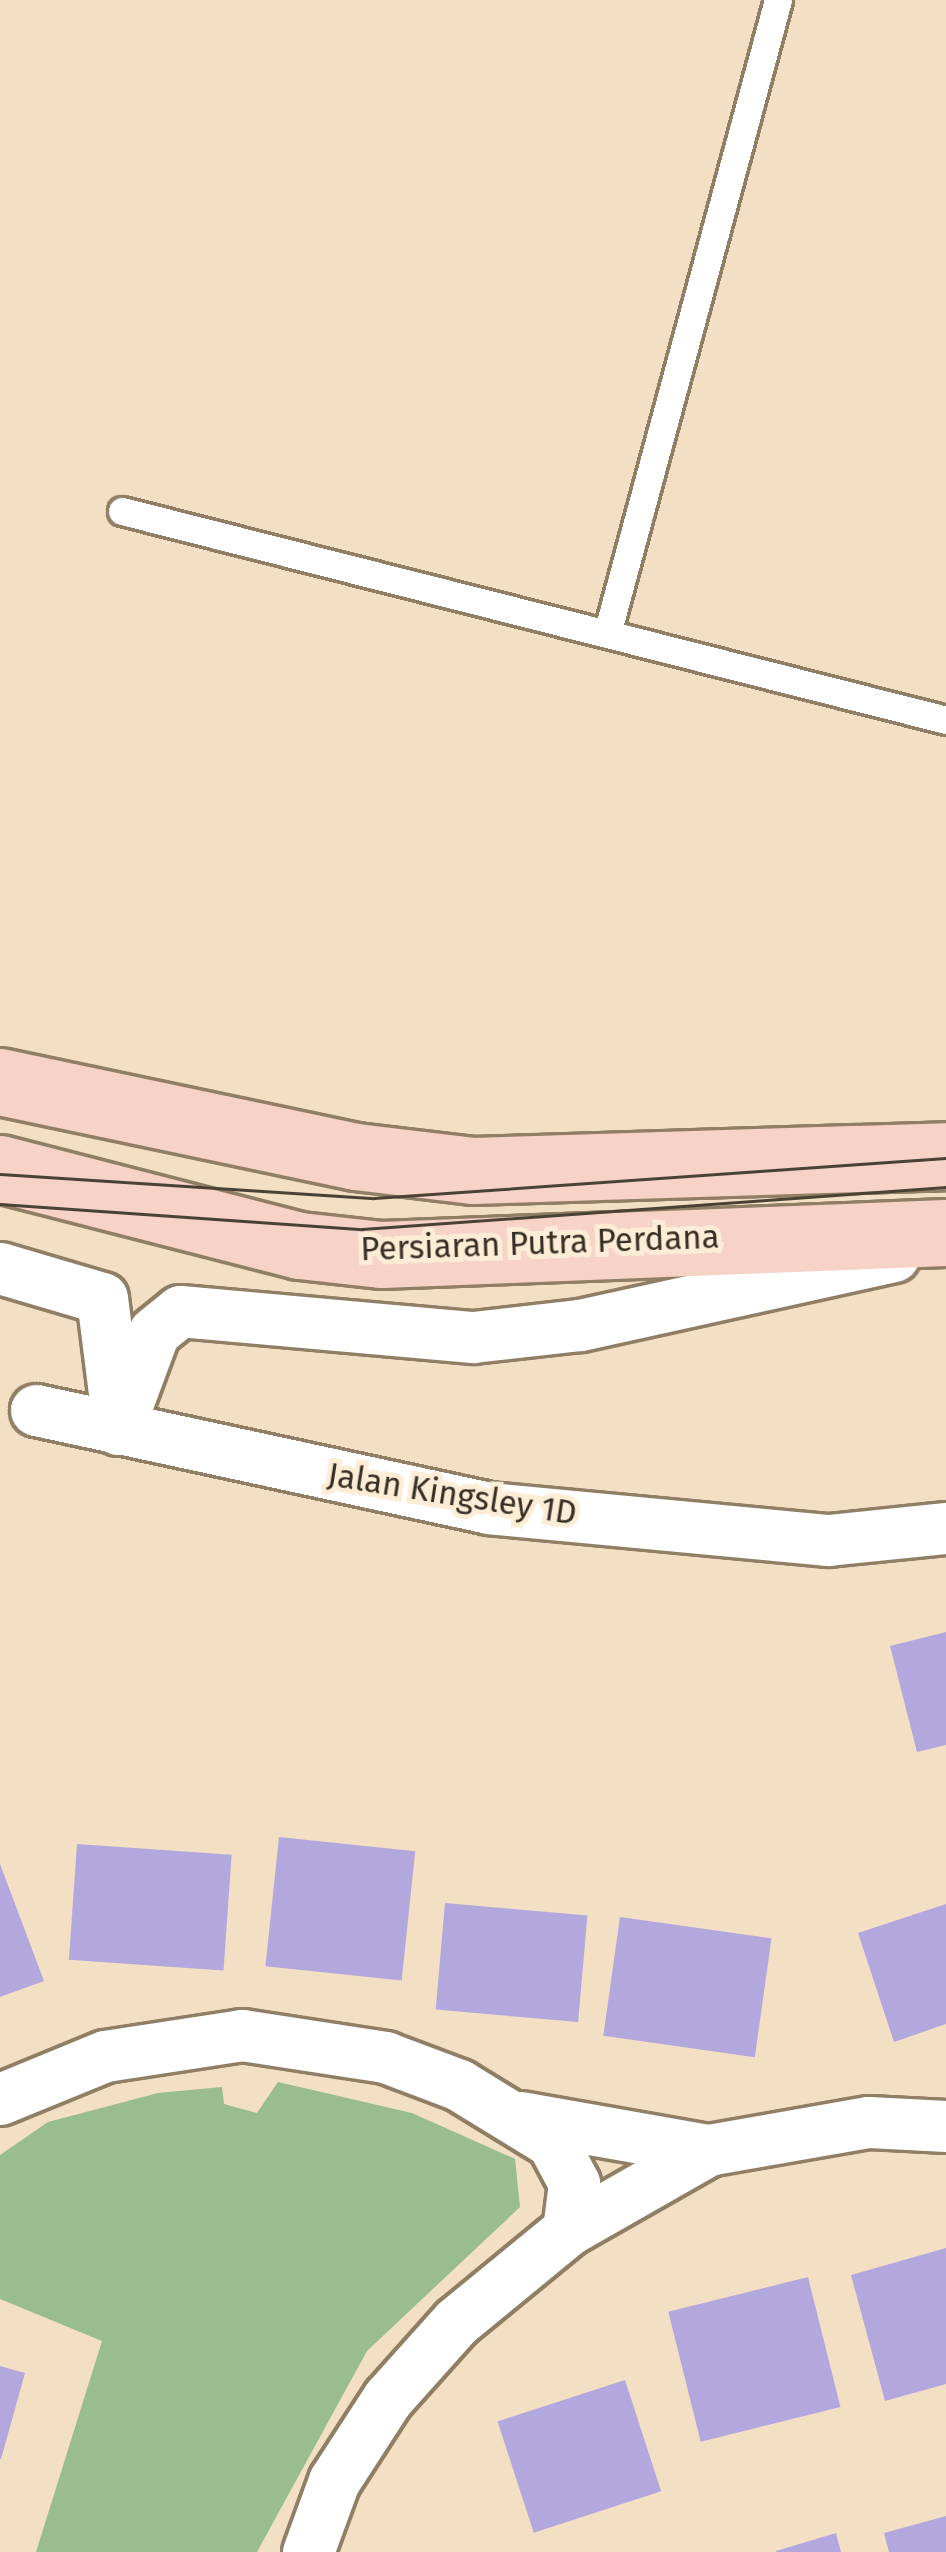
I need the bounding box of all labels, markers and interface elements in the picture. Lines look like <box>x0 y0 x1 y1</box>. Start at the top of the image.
street label: Persiaran Putra Perdana <box>360 1218 720 1270</box>
street label: Jalan Kingsley 1D <box>325 1456 579 1534</box>

